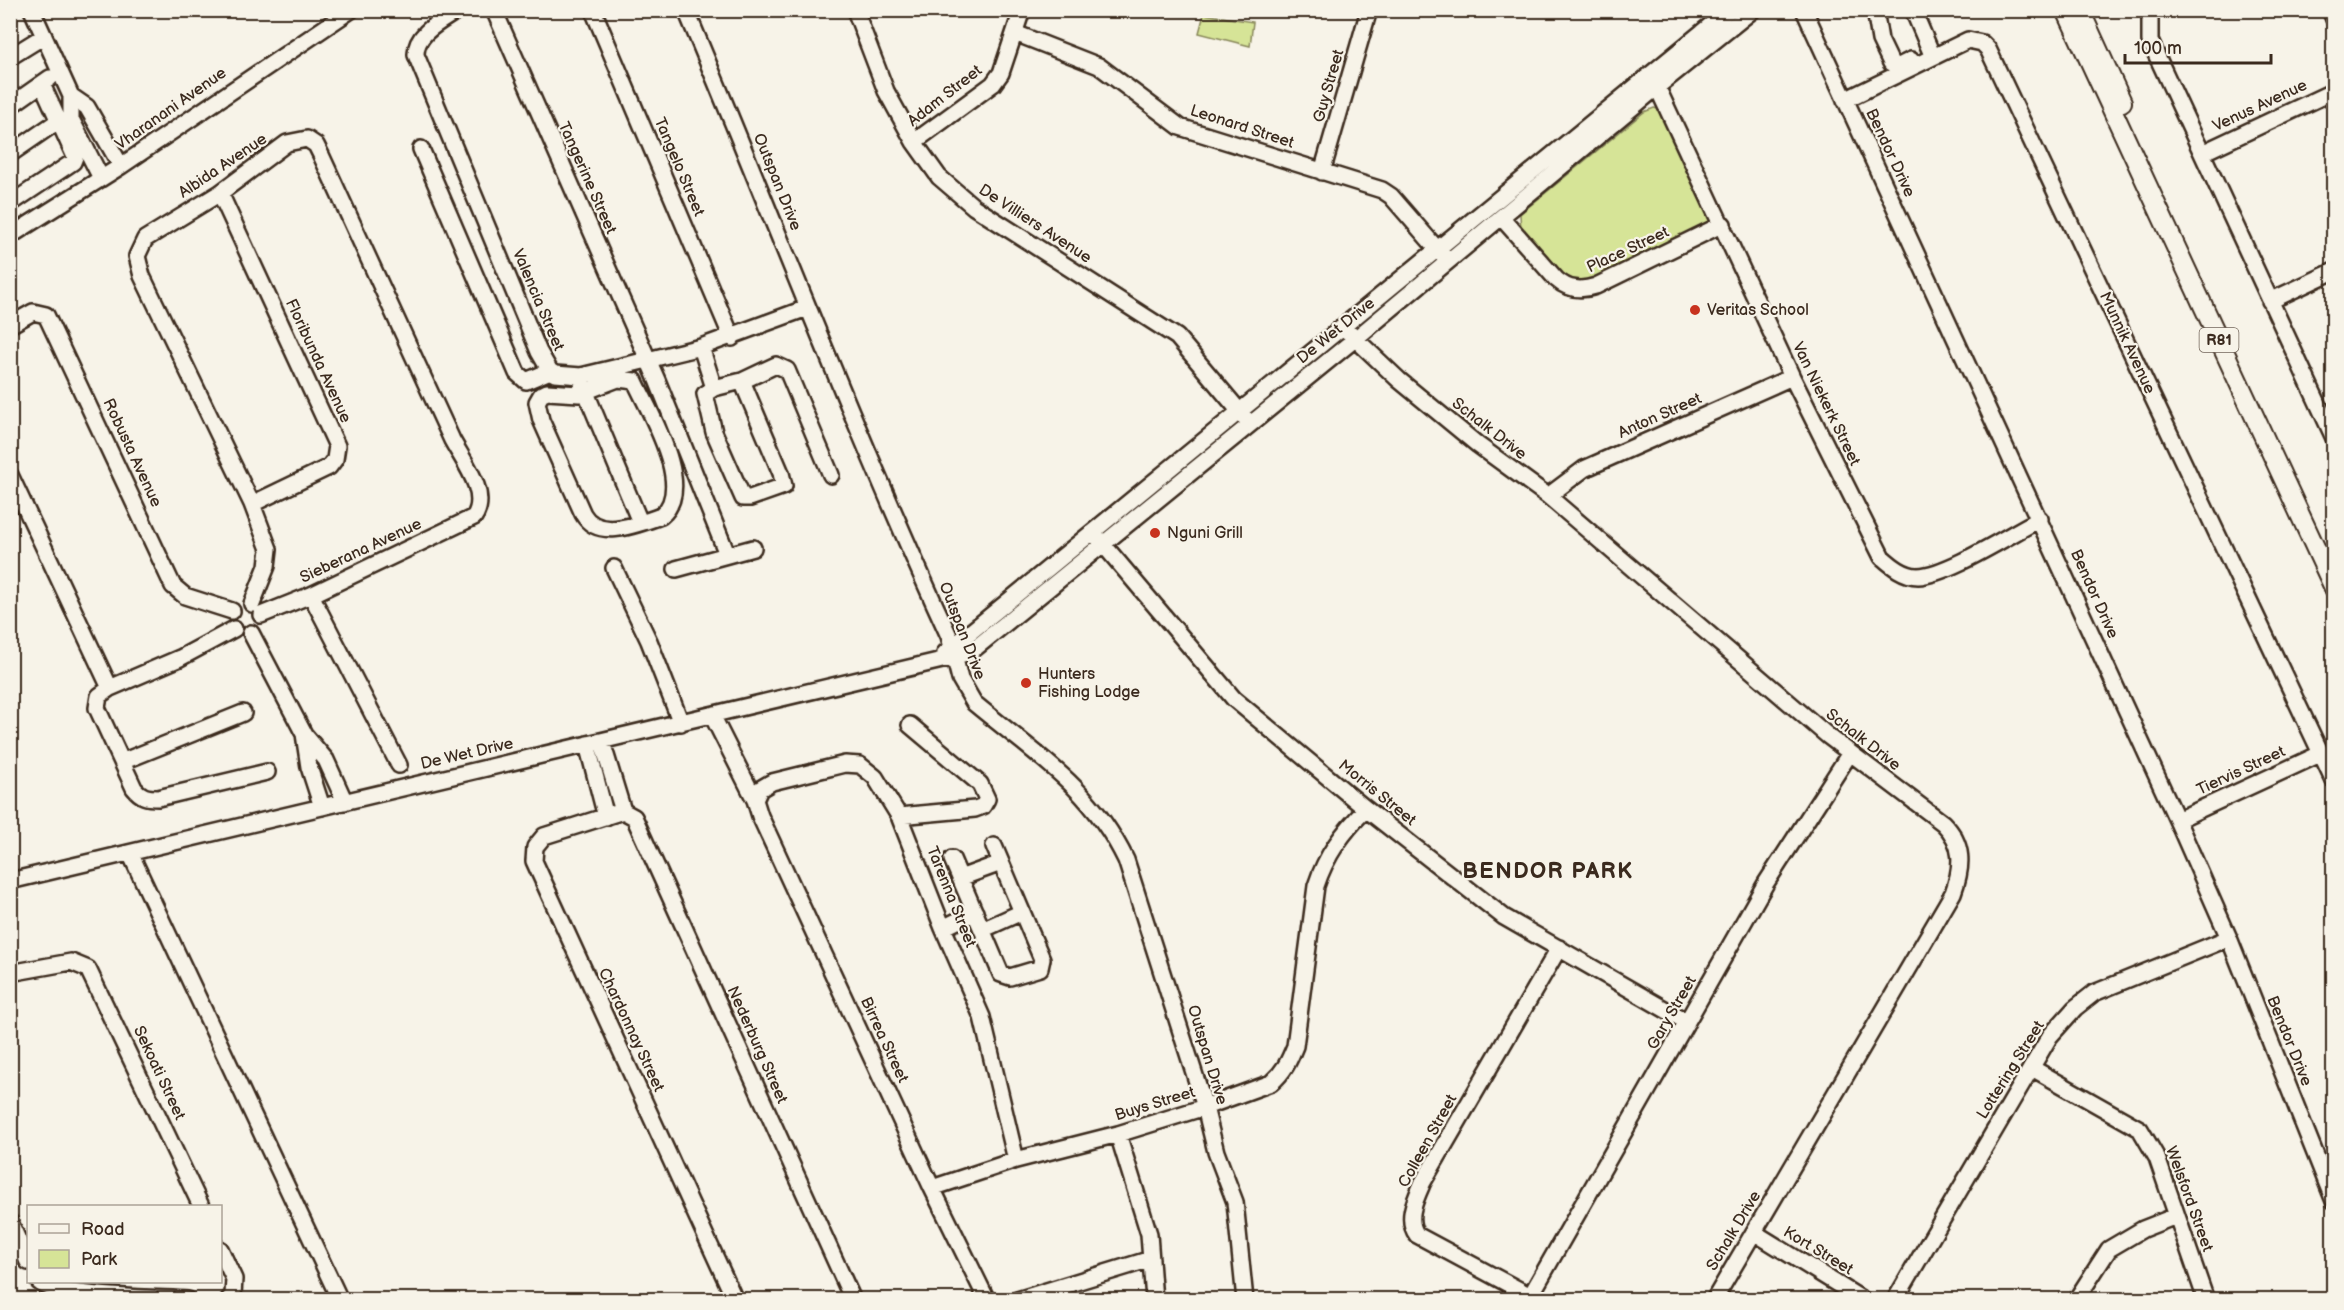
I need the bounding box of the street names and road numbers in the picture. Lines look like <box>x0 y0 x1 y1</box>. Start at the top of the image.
street label: Guy Street <box>1310 47 1348 125</box>
street label: Adam Street <box>904 61 986 131</box>
street label: Vharanani Avenue <box>112 63 231 154</box>
street label: Venus Avenue <box>2210 76 2311 136</box>
street label: Leonard Street <box>1188 101 1296 153</box>
street label: Bendor Drive <box>1861 106 1919 201</box>
street label: Tangelo Street <box>650 115 708 219</box>
street label: Tangerine Street <box>554 119 620 237</box>
street label: Albida Avenue <box>175 129 271 202</box>
street label: Outspan Drive <box>749 131 805 234</box>
street label: De Villiers Avenue <box>975 180 1095 268</box>
street label: Place Street <box>1584 223 1672 277</box>
street label: Valencia Street <box>508 246 568 354</box>
street label: Munnik Avenue <box>2095 289 2159 397</box>
street label: De Wet Drive <box>1293 294 1379 368</box>
street label: Floribunda Avenue <box>281 296 355 426</box>
road number: R81 <box>2200 328 2238 352</box>
street label: Van Niekerk Street <box>1788 339 1864 469</box>
street label: Anton Street <box>1615 389 1705 443</box>
street label: Schalk Drive <box>1448 394 1530 464</box>
street label: Robusta Avenue <box>99 396 166 511</box>
street label: Sieberana Avenue <box>297 514 425 588</box>
street label: Bendor Drive <box>2066 547 2122 642</box>
street label: Outspan Drive <box>935 579 990 683</box>
street label: Schalk Drive <box>1822 705 1904 775</box>
street label: De Wet Drive <box>419 734 516 774</box>
street label: Tiervis Street <box>2194 742 2288 800</box>
street label: Morris Street <box>1334 756 1420 830</box>
street label: Tarenna Street <box>922 844 980 950</box>
street label: Chardonnay Street <box>594 965 668 1095</box>
street label: Gary Street <box>1643 973 1701 1053</box>
street label: Nederburg Street <box>723 983 791 1107</box>
street label: Bendor Drive <box>2262 993 2316 1089</box>
street label: Birrea Street <box>856 994 912 1086</box>
street label: Outspan Drive <box>1183 1003 1231 1108</box>
street label: Lottering Street <box>1973 1017 2049 1123</box>
street label: Sekoati Street <box>129 1023 189 1123</box>
street label: Buys Street <box>1113 1083 1197 1125</box>
street label: Colleen Street <box>1395 1091 1461 1191</box>
street label: Welsford Street <box>2161 1144 2217 1254</box>
street label: Schalk Drive <box>1703 1187 1765 1274</box>
street label: Kort Street <box>1780 1223 1856 1279</box>

